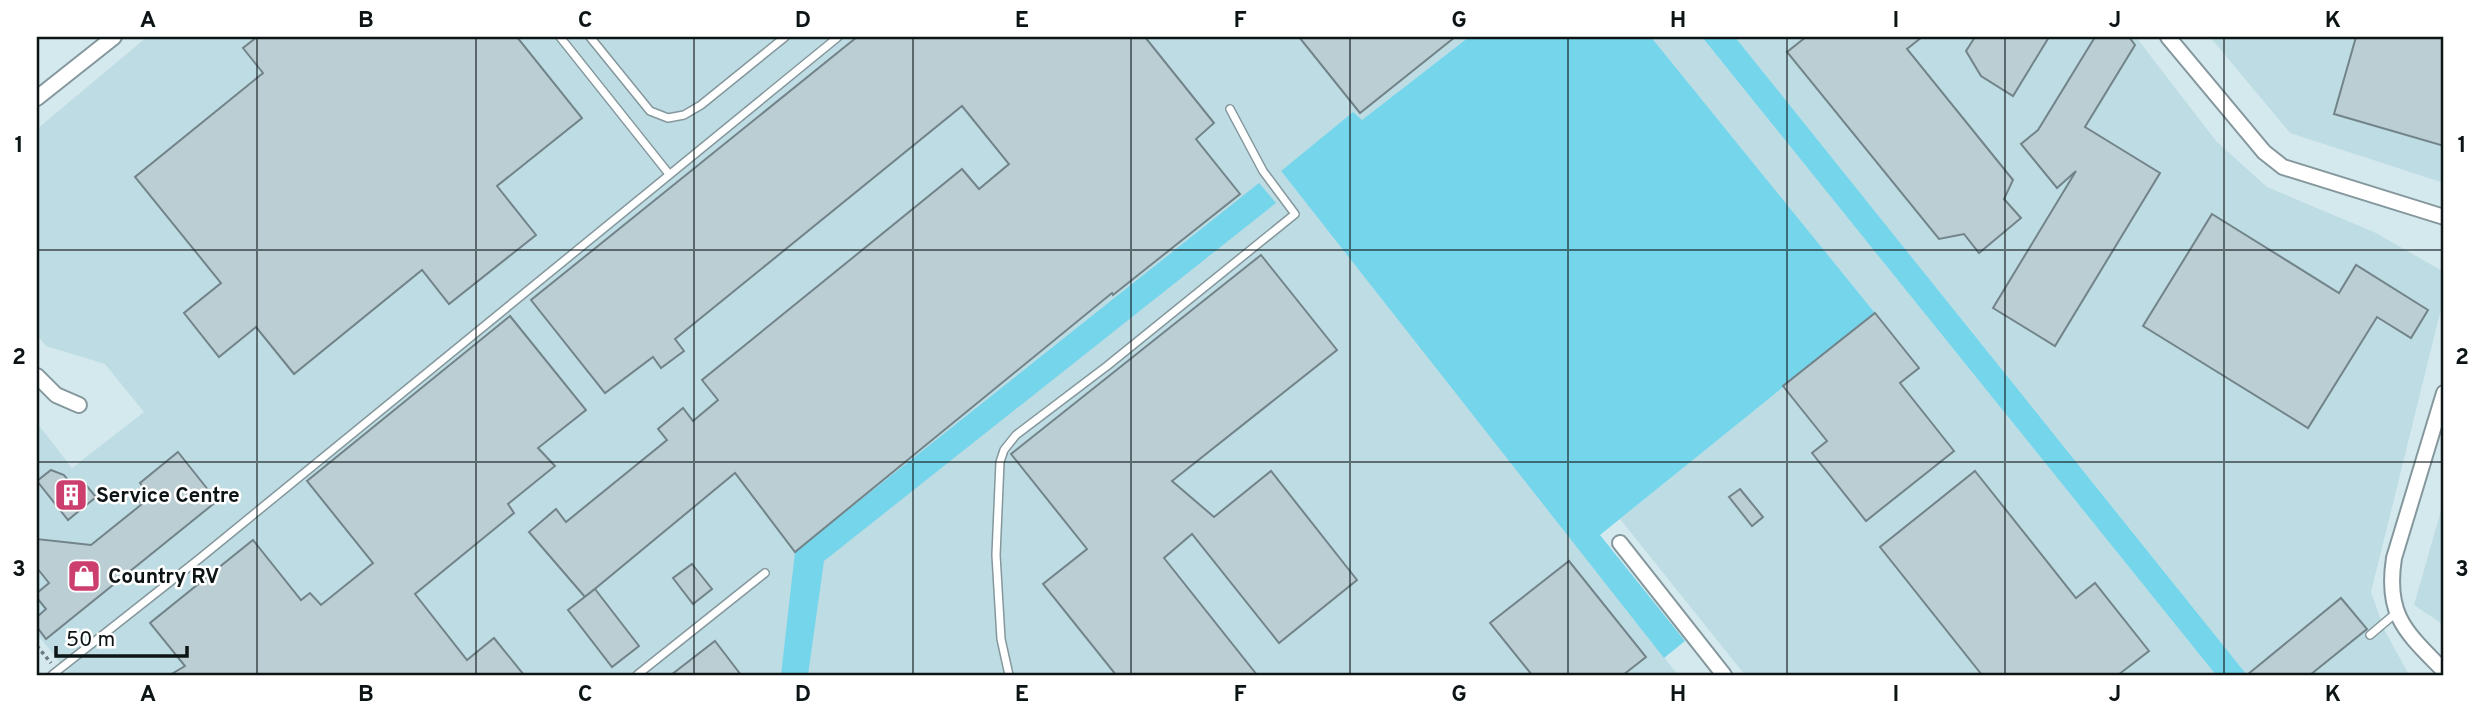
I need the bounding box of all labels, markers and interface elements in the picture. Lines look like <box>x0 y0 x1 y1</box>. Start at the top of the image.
text: A <box>140 7 156 36</box>
text: B <box>358 7 374 36</box>
text: C <box>578 7 592 36</box>
text: D <box>795 7 811 36</box>
text: E <box>1015 7 1029 36</box>
text: F <box>1233 7 1247 36</box>
text: G <box>1451 7 1467 36</box>
text: H <box>1670 7 1686 36</box>
text: I <box>1893 7 1899 36</box>
text: J <box>2109 7 2121 36</box>
text: K <box>2325 7 2341 36</box>
text: 1 <box>14 132 24 161</box>
text: 1 <box>2457 132 2467 161</box>
text: 2 <box>12 344 26 373</box>
text: 2 <box>2455 344 2469 373</box>
building icon: Service Centre <box>52 476 90 514</box>
place label: Service Centre <box>96 483 240 510</box>
text: 3 <box>12 556 26 585</box>
text: 3 <box>2455 556 2469 585</box>
shop icon: Country RV <box>65 557 103 595</box>
place label: Country RV <box>108 564 219 591</box>
scale bar <box>56 614 187 658</box>
text: 50 m <box>66 627 115 654</box>
text: A <box>140 681 156 710</box>
text: B <box>358 681 374 710</box>
text: C <box>578 681 592 710</box>
text: D <box>795 681 811 710</box>
text: E <box>1015 681 1029 710</box>
text: F <box>1233 681 1247 710</box>
text: G <box>1451 681 1467 710</box>
text: H <box>1670 681 1686 710</box>
text: I <box>1893 681 1899 710</box>
text: J <box>2109 681 2121 710</box>
text: K <box>2325 681 2341 710</box>

